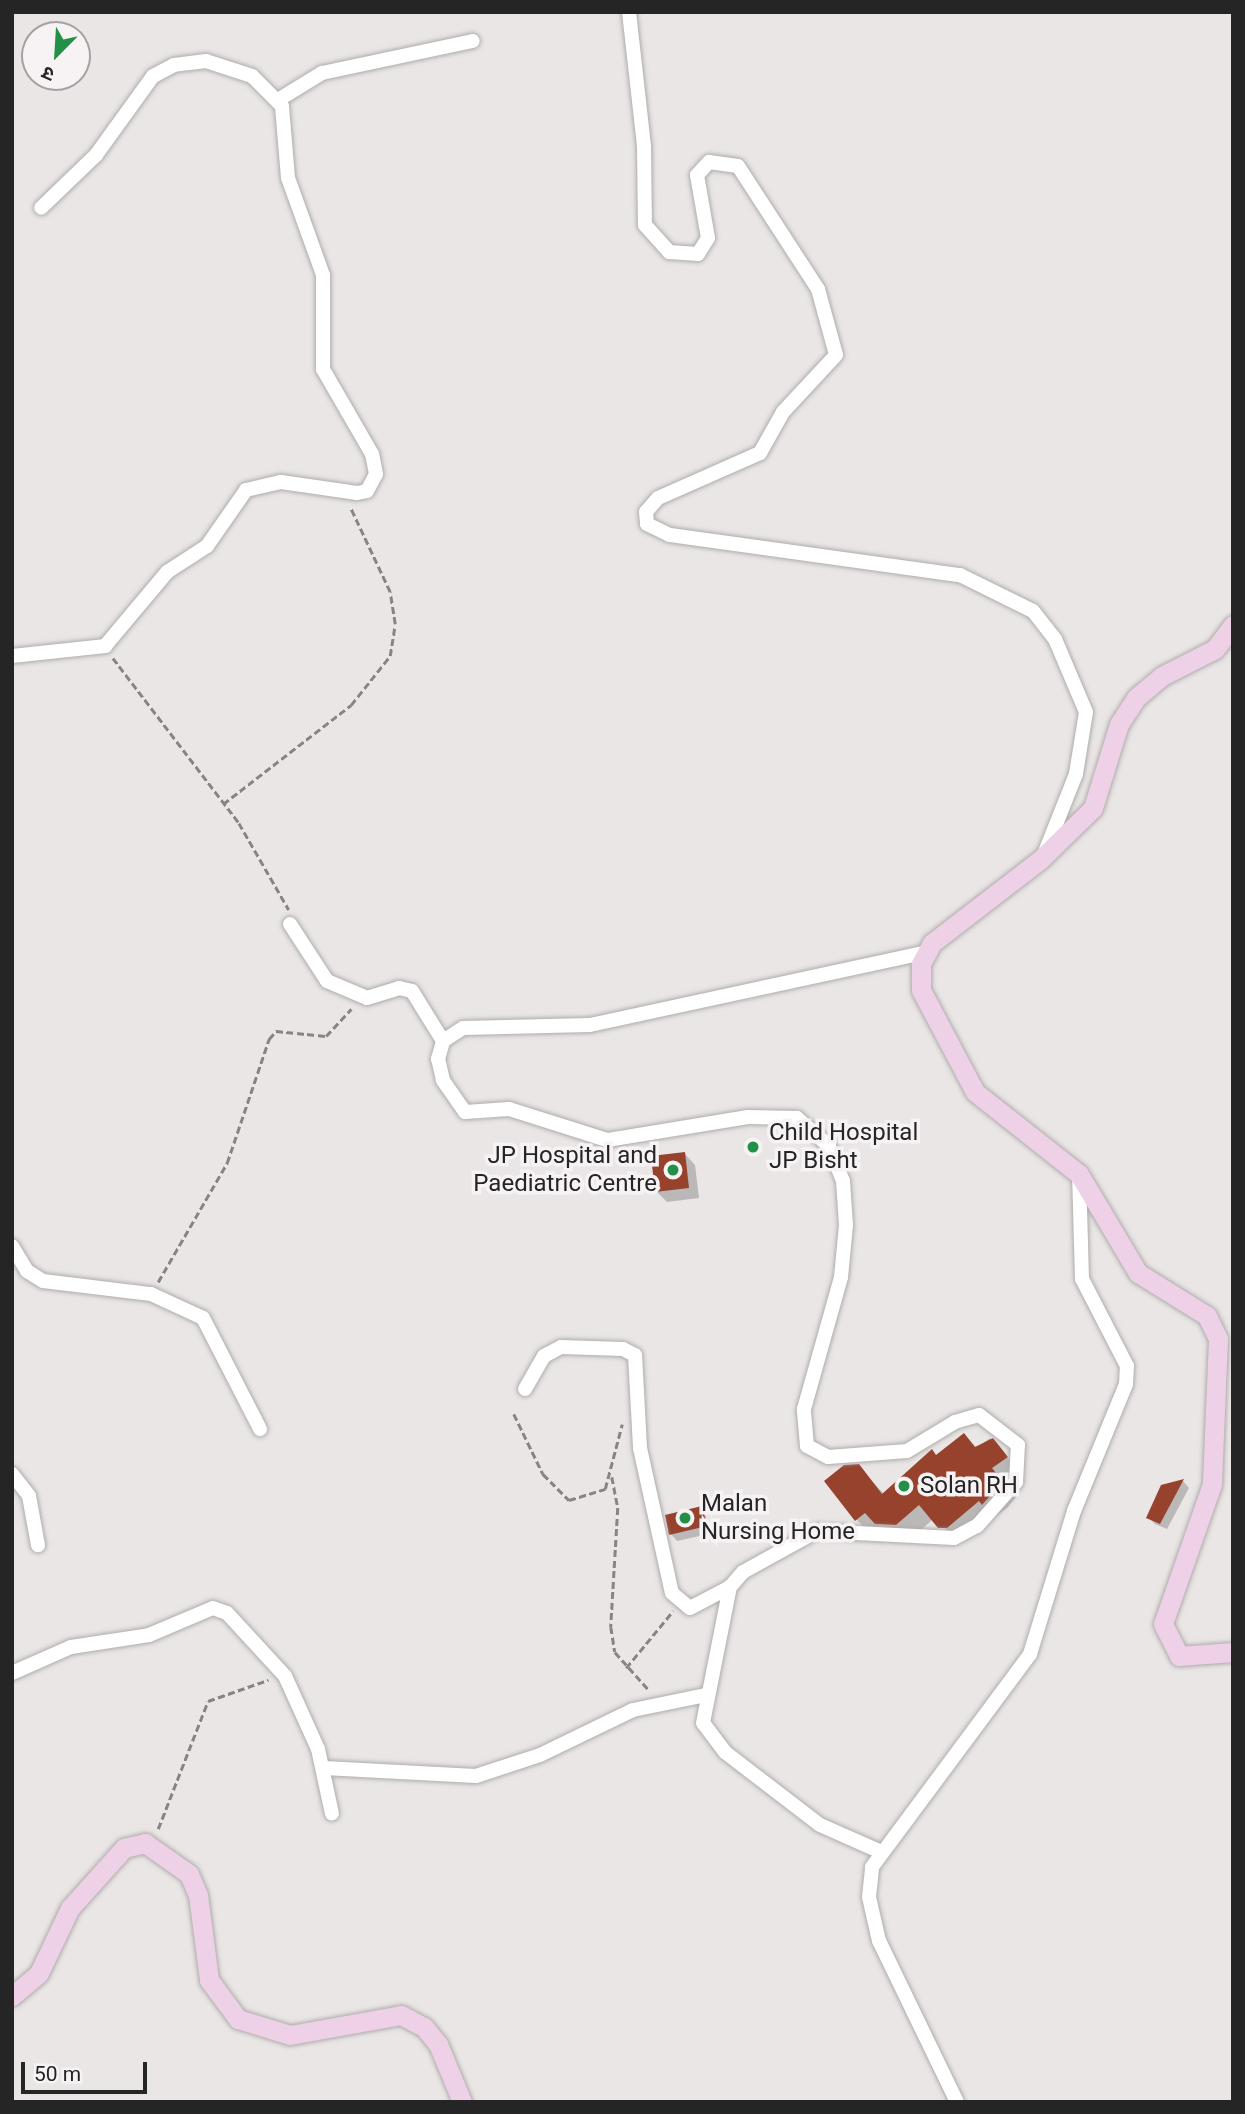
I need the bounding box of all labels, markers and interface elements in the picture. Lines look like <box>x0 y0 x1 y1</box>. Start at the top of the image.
north arrow <box>21 21 91 91</box>
text: उ <box>38 61 58 87</box>
place label: Child Hospital JP Bisht <box>769 1119 918 1175</box>
marker: Child Hospital JP Bisht <box>743 1137 763 1157</box>
place label: JP Hospital and Paediatric Centre <box>473 1142 657 1198</box>
marker: JP Hospital and Paediatric Centre <box>663 1160 683 1180</box>
place label: Solan RH <box>920 1472 1018 1500</box>
marker: Solan RH <box>894 1476 914 1496</box>
place label: Malan Nursing Home <box>701 1490 855 1546</box>
marker: Malan Nursing Home <box>675 1508 695 1528</box>
scale bar <box>24 2048 150 2092</box>
text: 50 m <box>34 2062 81 2086</box>

